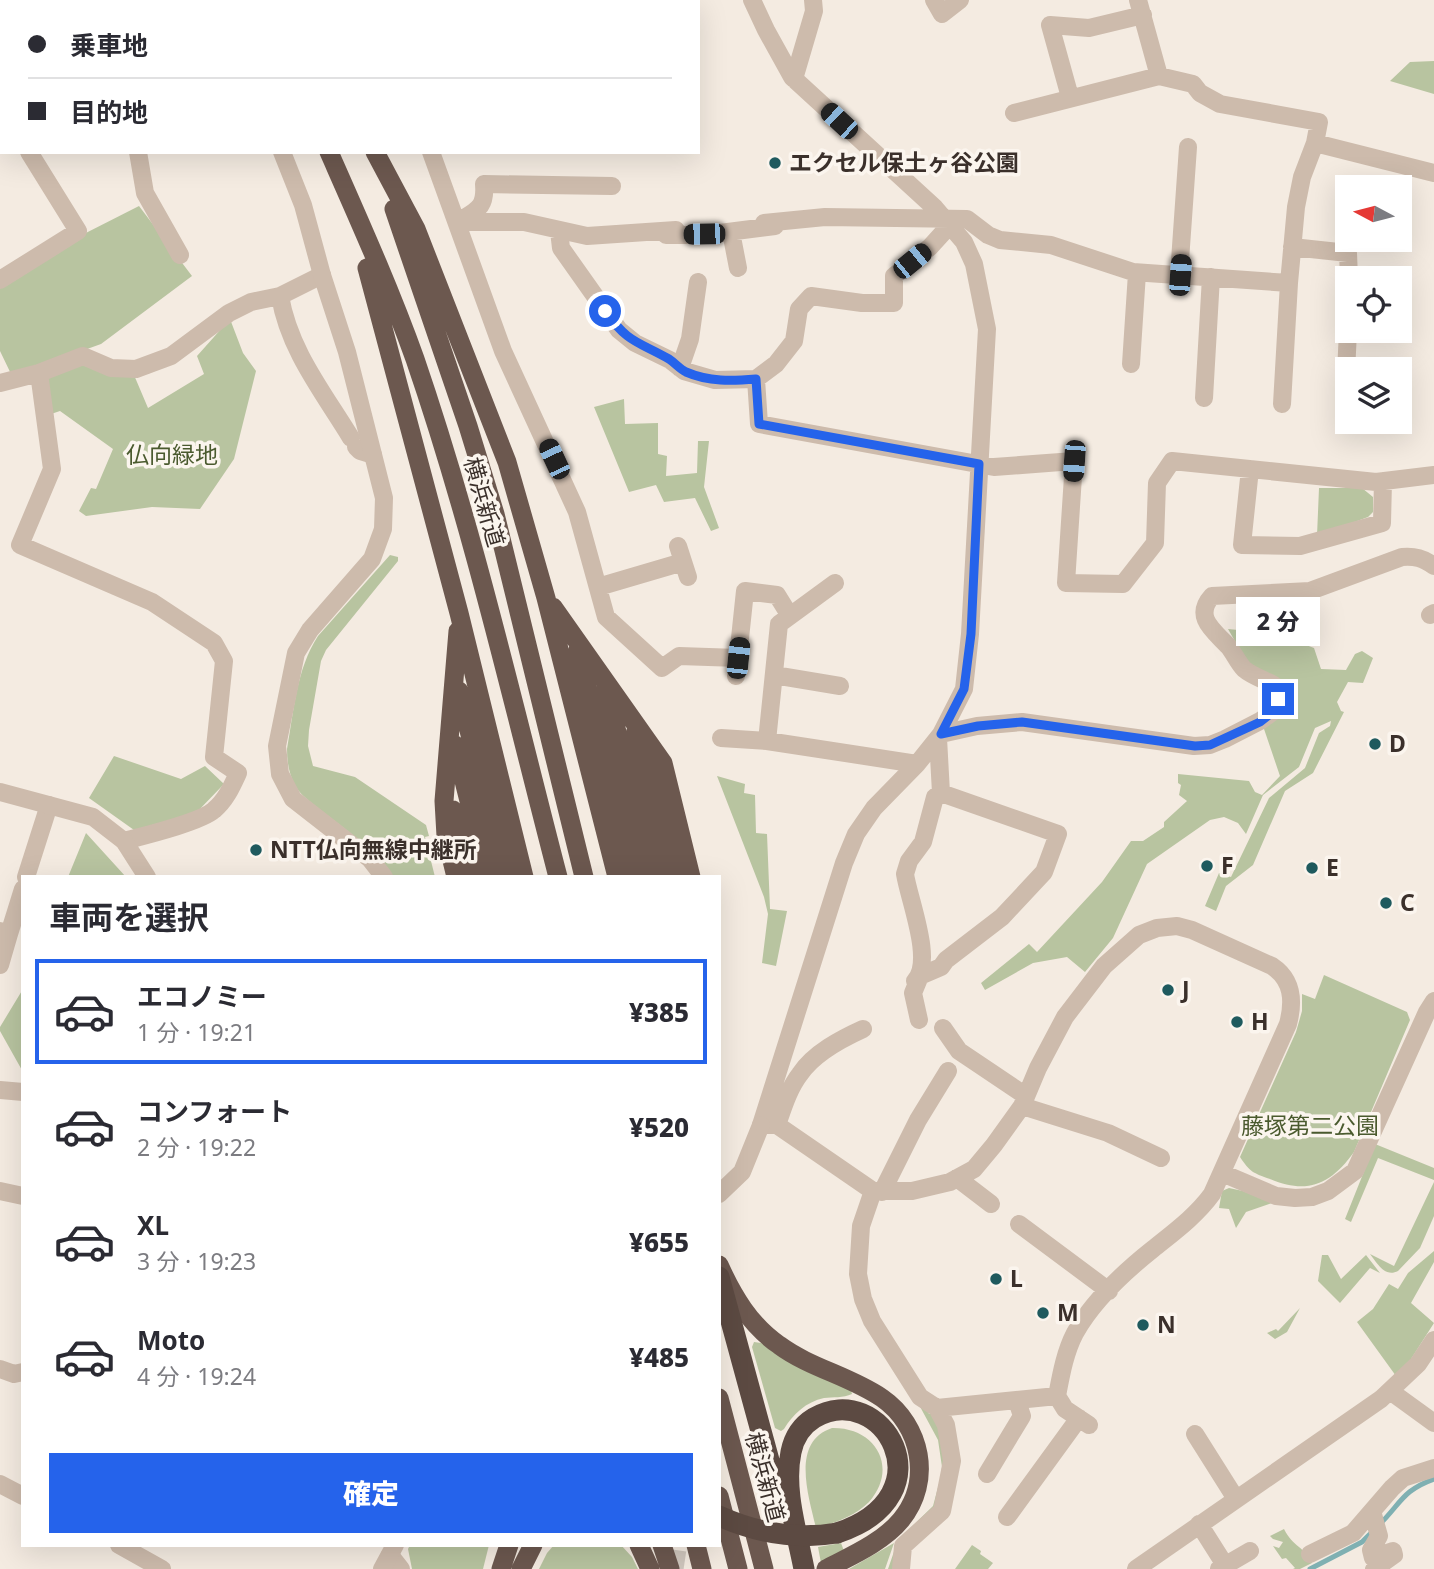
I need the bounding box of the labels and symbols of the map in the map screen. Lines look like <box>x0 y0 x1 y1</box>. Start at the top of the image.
car <box>817 99 862 143</box>
place label: エクセル保土ヶ谷公園 <box>789 146 1019 178</box>
marker: エクセル保土ヶ谷公園 <box>767 155 783 171</box>
north arrow <box>1335 175 1412 252</box>
car <box>683 223 726 245</box>
car <box>890 240 935 282</box>
car <box>1169 253 1192 297</box>
route start <box>589 295 621 327</box>
car <box>536 436 573 482</box>
park label: 仏向緑地 <box>126 438 218 470</box>
car <box>1063 439 1086 483</box>
street label: 横浜新道 <box>457 453 513 550</box>
callout: 2 分 <box>1236 598 1320 646</box>
car <box>726 636 751 680</box>
route end <box>1262 683 1294 715</box>
place label: D <box>1389 727 1406 759</box>
marker: D <box>1367 736 1383 752</box>
place label: NTT仏向無線中継所 <box>270 833 477 865</box>
marker: NTT仏向無線中継所 <box>248 842 264 858</box>
place label: F <box>1221 849 1234 881</box>
place label: E <box>1326 851 1339 883</box>
marker: F <box>1199 858 1215 874</box>
marker: E <box>1304 860 1320 876</box>
place label: C <box>1400 886 1415 918</box>
marker: C <box>1378 895 1394 911</box>
place label: J <box>1180 973 1190 1005</box>
marker: J <box>1160 982 1176 998</box>
place label: H <box>1251 1005 1269 1037</box>
marker: H <box>1229 1014 1245 1030</box>
park label: 藤塚第二公園 <box>1241 1109 1379 1141</box>
place label: L <box>1010 1262 1023 1294</box>
marker: L <box>988 1271 1004 1287</box>
place label: M <box>1057 1296 1079 1328</box>
marker: M <box>1035 1305 1051 1321</box>
place label: N <box>1157 1308 1176 1340</box>
marker: N <box>1135 1317 1151 1333</box>
street label: 横浜新道 <box>739 1428 793 1525</box>

